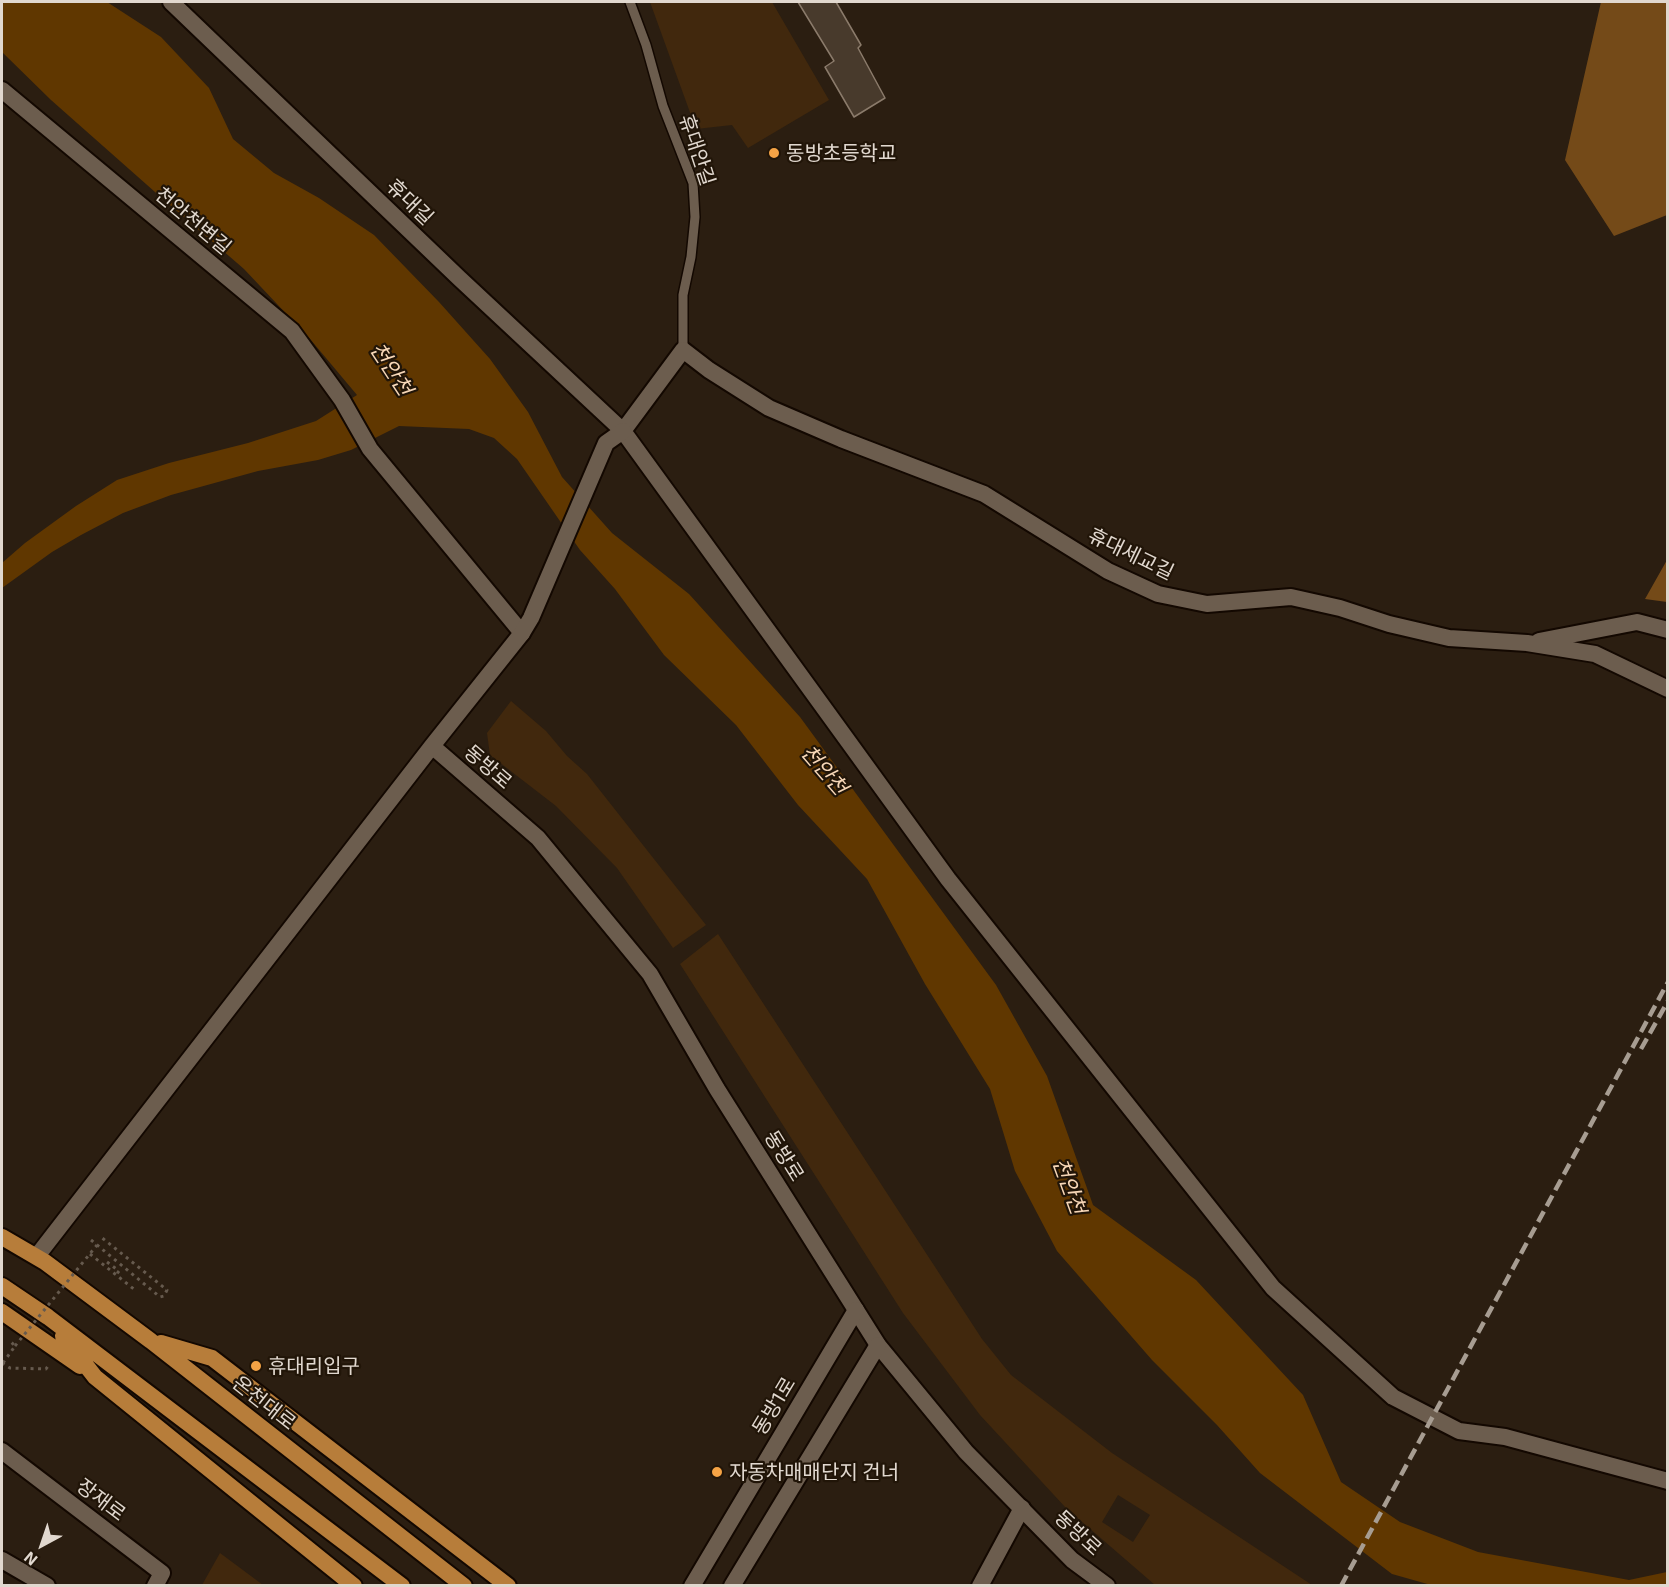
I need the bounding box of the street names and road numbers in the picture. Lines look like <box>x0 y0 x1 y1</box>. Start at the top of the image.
street label: 휴대안길 <box>674 111 720 189</box>
street label: 휴대길 <box>382 174 438 230</box>
street label: 천안천변길 <box>150 182 236 260</box>
street label: 휴대세교길 <box>1084 523 1178 585</box>
street label: 동방로 <box>459 740 517 794</box>
street label: 동방로 <box>759 1126 809 1186</box>
street label: 온천대로 <box>228 1371 300 1435</box>
street label: 동방1로 <box>747 1373 801 1439</box>
street label: 장재로 <box>72 1474 130 1526</box>
street label: 동방로 <box>1050 1505 1106 1561</box>

